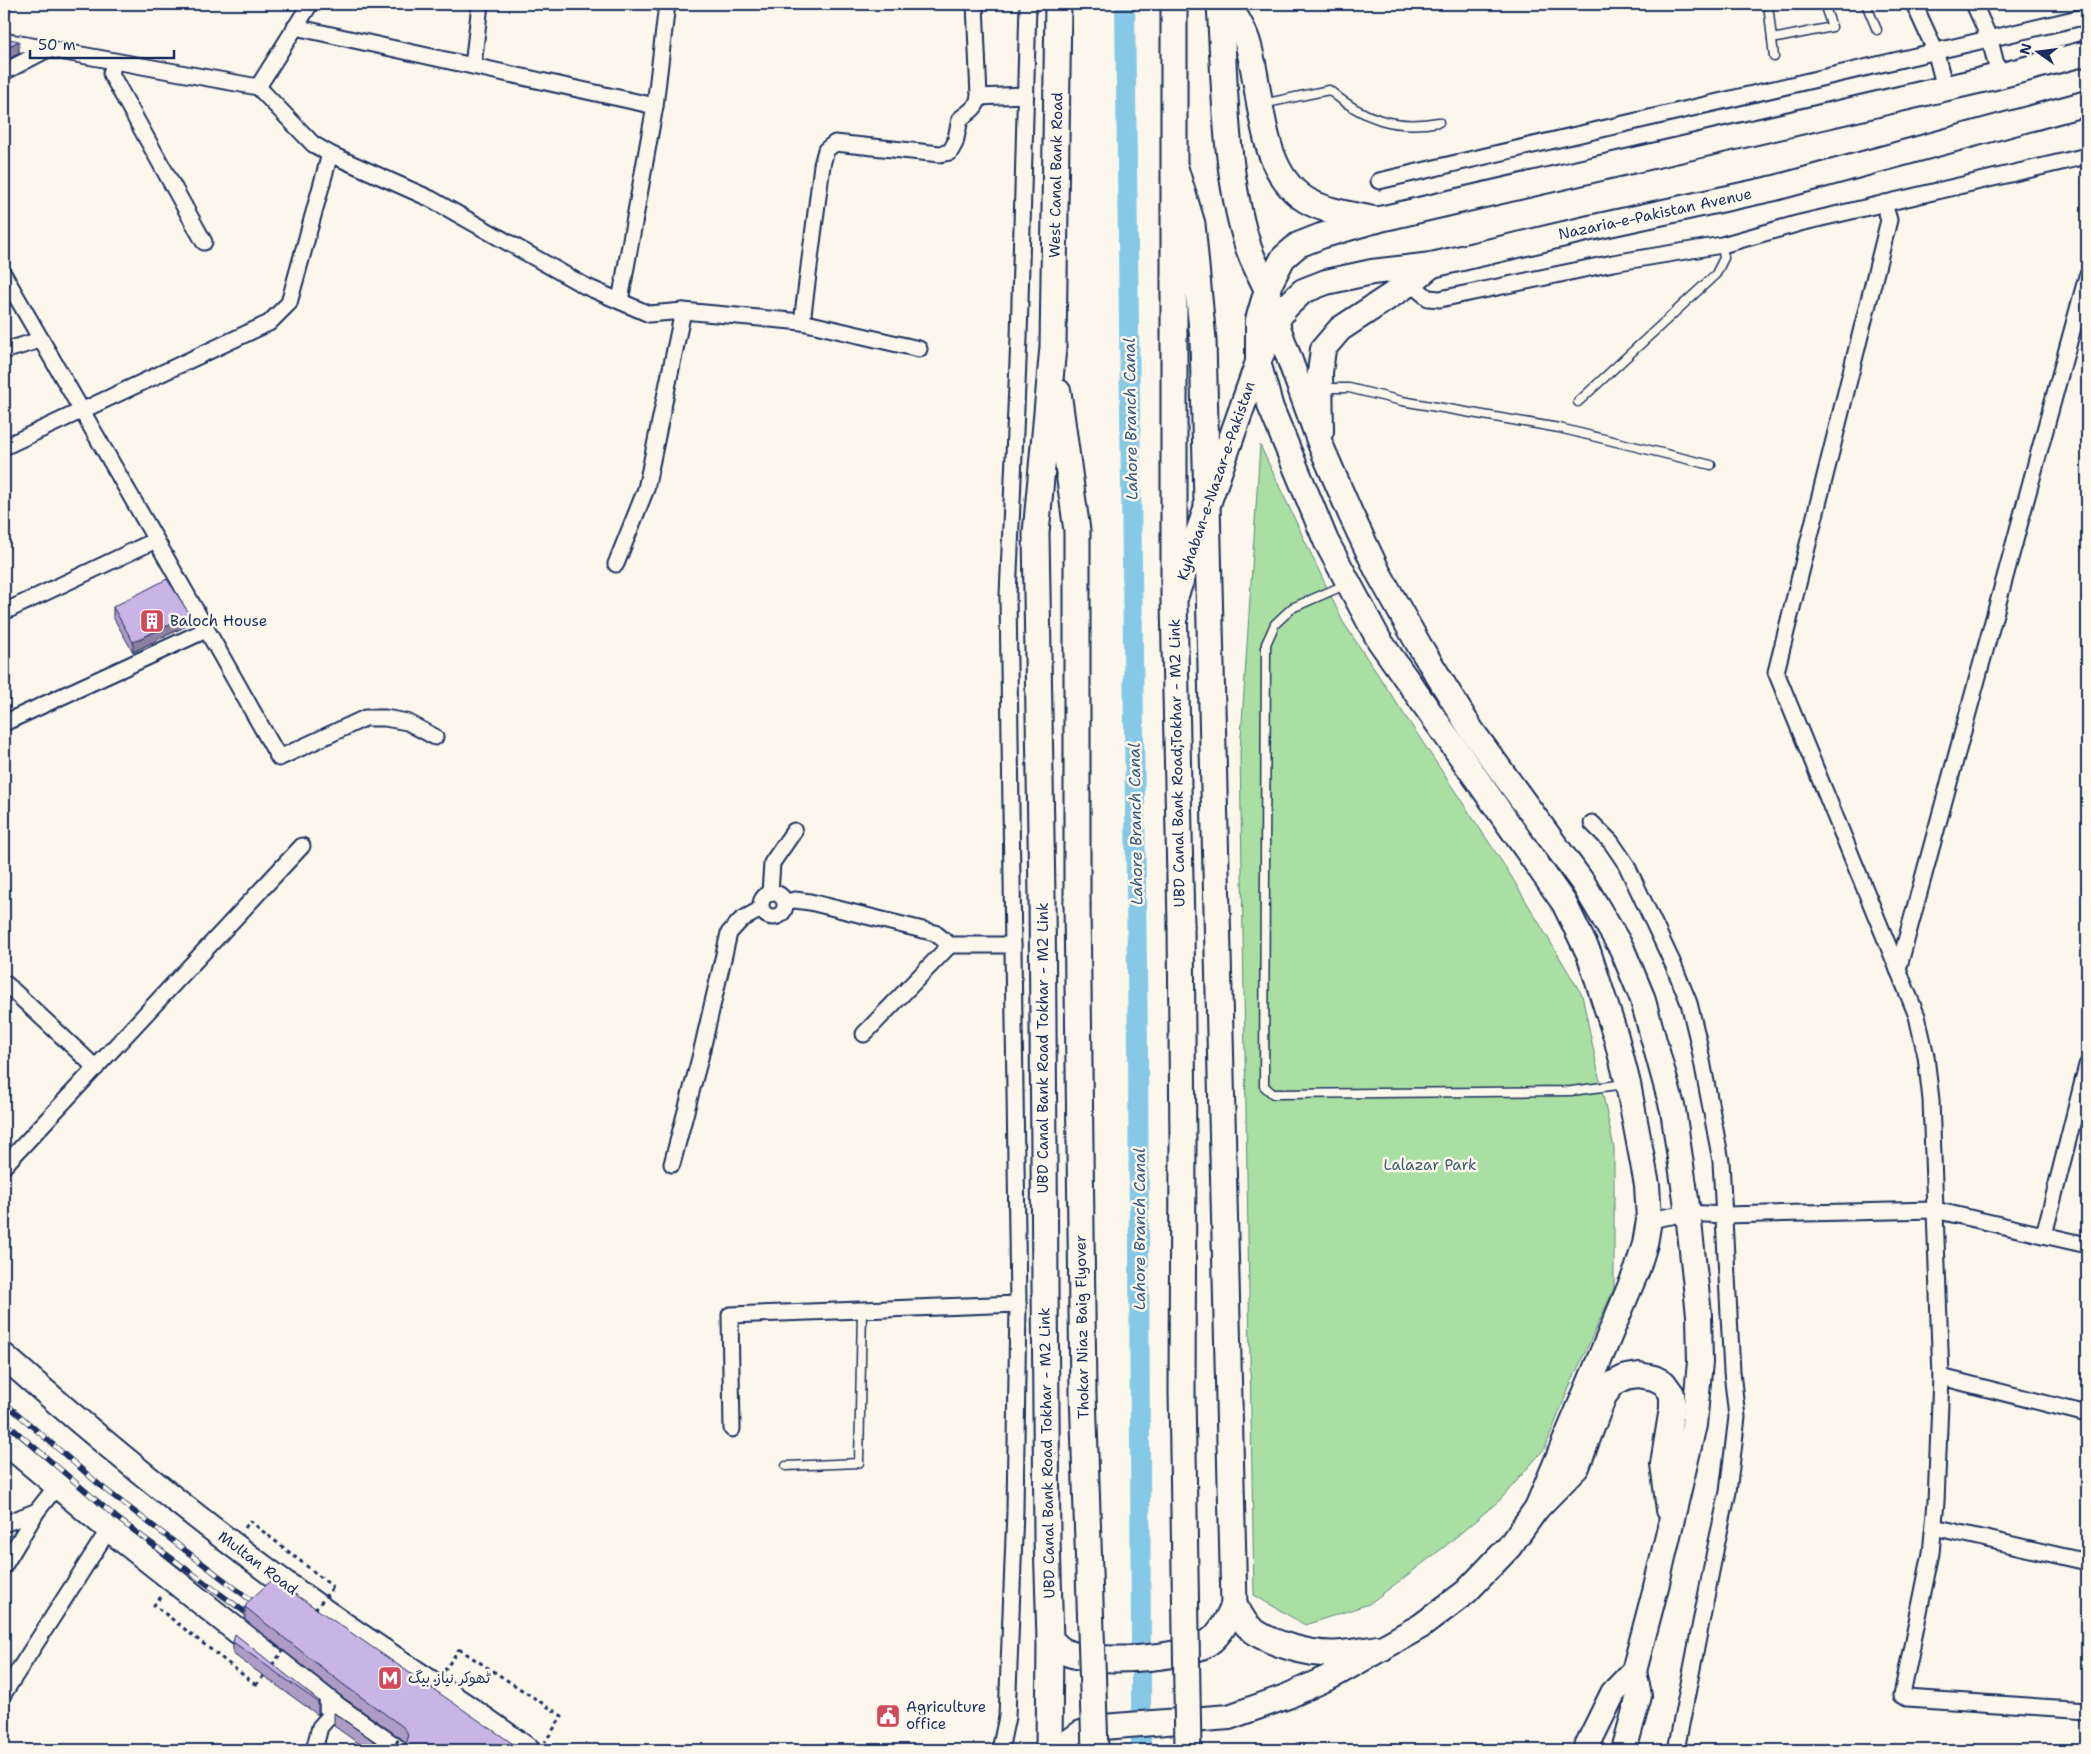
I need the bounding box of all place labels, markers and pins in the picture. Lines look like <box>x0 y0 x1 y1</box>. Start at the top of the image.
building icon: Baloch House <box>139 608 165 634</box>
place label: Baloch House <box>170 611 267 631</box>
metro station icon: ٹھوکر نیاز بیگ <box>377 1665 403 1691</box>
place label: ٹھوکر نیاز بیگ <box>408 1668 491 1688</box>
place label: Agriculture office <box>906 1697 986 1734</box>
public building icon: Agriculture office <box>875 1703 901 1729</box>

